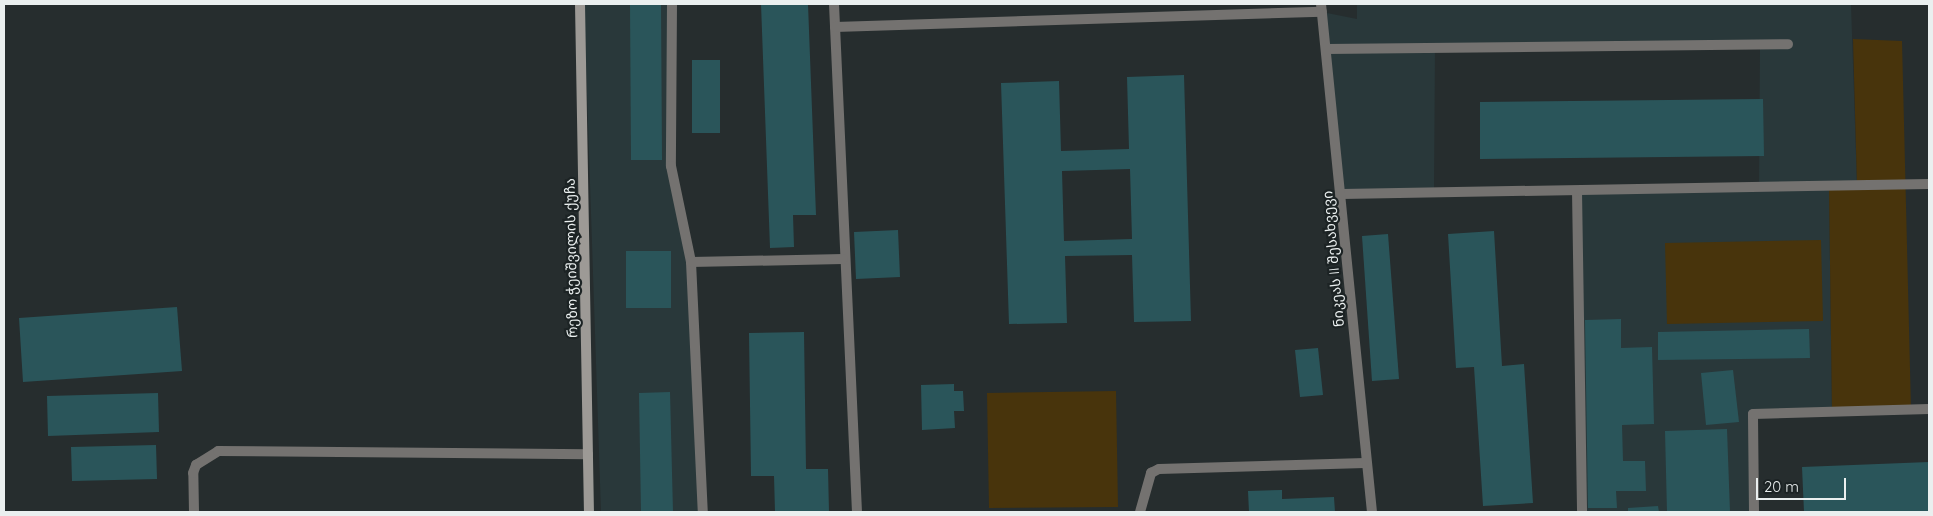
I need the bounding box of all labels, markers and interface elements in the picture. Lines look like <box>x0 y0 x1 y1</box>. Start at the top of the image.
street label: რეზო ჭეიშვილის ქუჩა <box>561 178 581 338</box>
street label: ნიკეას II შესახვევი <box>1319 190 1347 328</box>
scale bar <box>1758 468 1848 500</box>
text: 20 m <box>1764 477 1799 496</box>

